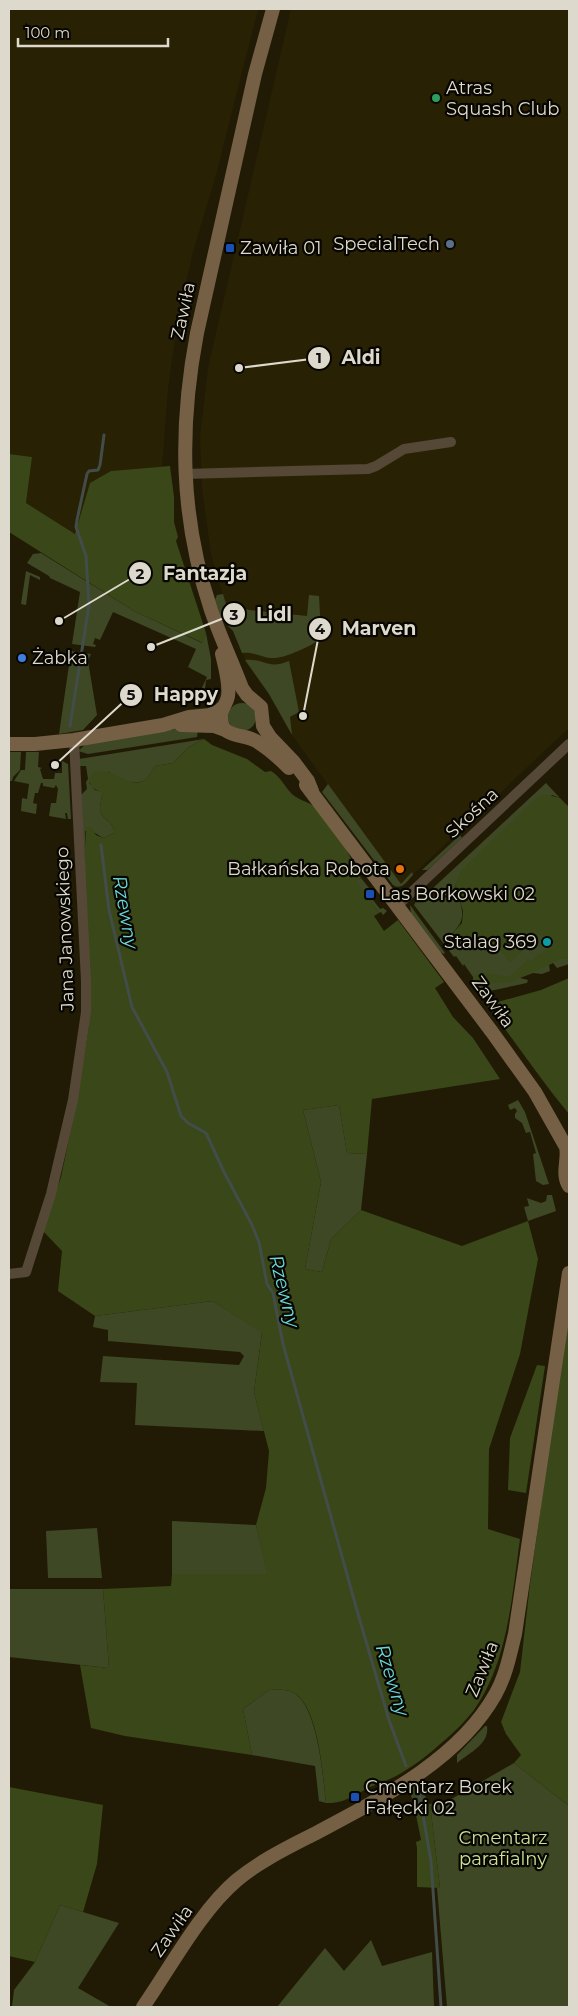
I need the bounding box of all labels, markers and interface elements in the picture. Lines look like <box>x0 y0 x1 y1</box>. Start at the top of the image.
scale bar <box>18 15 168 47</box>
text: 100 m <box>25 23 70 42</box>
place label: Atras Squash Club <box>446 77 560 120</box>
marker: Atras Squash Club <box>430 92 442 104</box>
place label: SpecialTech <box>333 233 440 255</box>
place label: Zawiła 01 <box>240 237 322 259</box>
marker: SpecialTech <box>444 238 456 250</box>
marker: Zawiła 01 <box>224 242 236 254</box>
street label: Zawiła <box>166 280 200 342</box>
callout: Aldi <box>307 341 391 375</box>
text: Aldi <box>340 346 381 369</box>
text: 1 <box>316 348 322 367</box>
callout: Fantazja <box>128 556 257 590</box>
text: Fantazja <box>163 562 247 585</box>
text: 2 <box>136 564 145 583</box>
callout: Lidl <box>221 597 302 631</box>
text: Lidl <box>256 603 292 626</box>
text: 3 <box>229 605 239 624</box>
callout: Marven <box>307 612 427 646</box>
text: Marven <box>342 617 416 640</box>
text: 4 <box>315 619 326 638</box>
place label: Żabka <box>32 647 88 669</box>
marker: Żabka <box>16 652 28 664</box>
callout: Happy <box>118 678 228 712</box>
text: Happy <box>154 683 219 706</box>
text: 5 <box>127 685 136 704</box>
street label: Skośna <box>441 783 503 843</box>
street label: Jana Janowskiego <box>51 846 79 1013</box>
place label: Bałkańska Robota <box>227 858 390 880</box>
marker: Bałkańska Robota <box>394 863 406 875</box>
water label: Rzewny <box>108 874 144 952</box>
place label: Las Borkowski 02 <box>380 883 535 905</box>
marker: Las Borkowski 02 <box>364 888 376 900</box>
place label: Stalag 369 <box>444 931 537 953</box>
marker: Stalag 369 <box>541 936 553 948</box>
street label: Zawiła <box>467 972 519 1032</box>
water label: Rzewny <box>264 1252 305 1331</box>
street label: Zawiła <box>461 1638 503 1700</box>
water label: Rzewny <box>371 1641 415 1721</box>
place label: Cmentarz Borek Fałęcki 02 <box>365 1776 512 1819</box>
marker: Cmentarz Borek Fałęcki 02 <box>349 1791 361 1803</box>
park label: Cmentarz parafialny <box>459 1827 547 1870</box>
street label: Zawiła <box>146 1901 198 1961</box>

